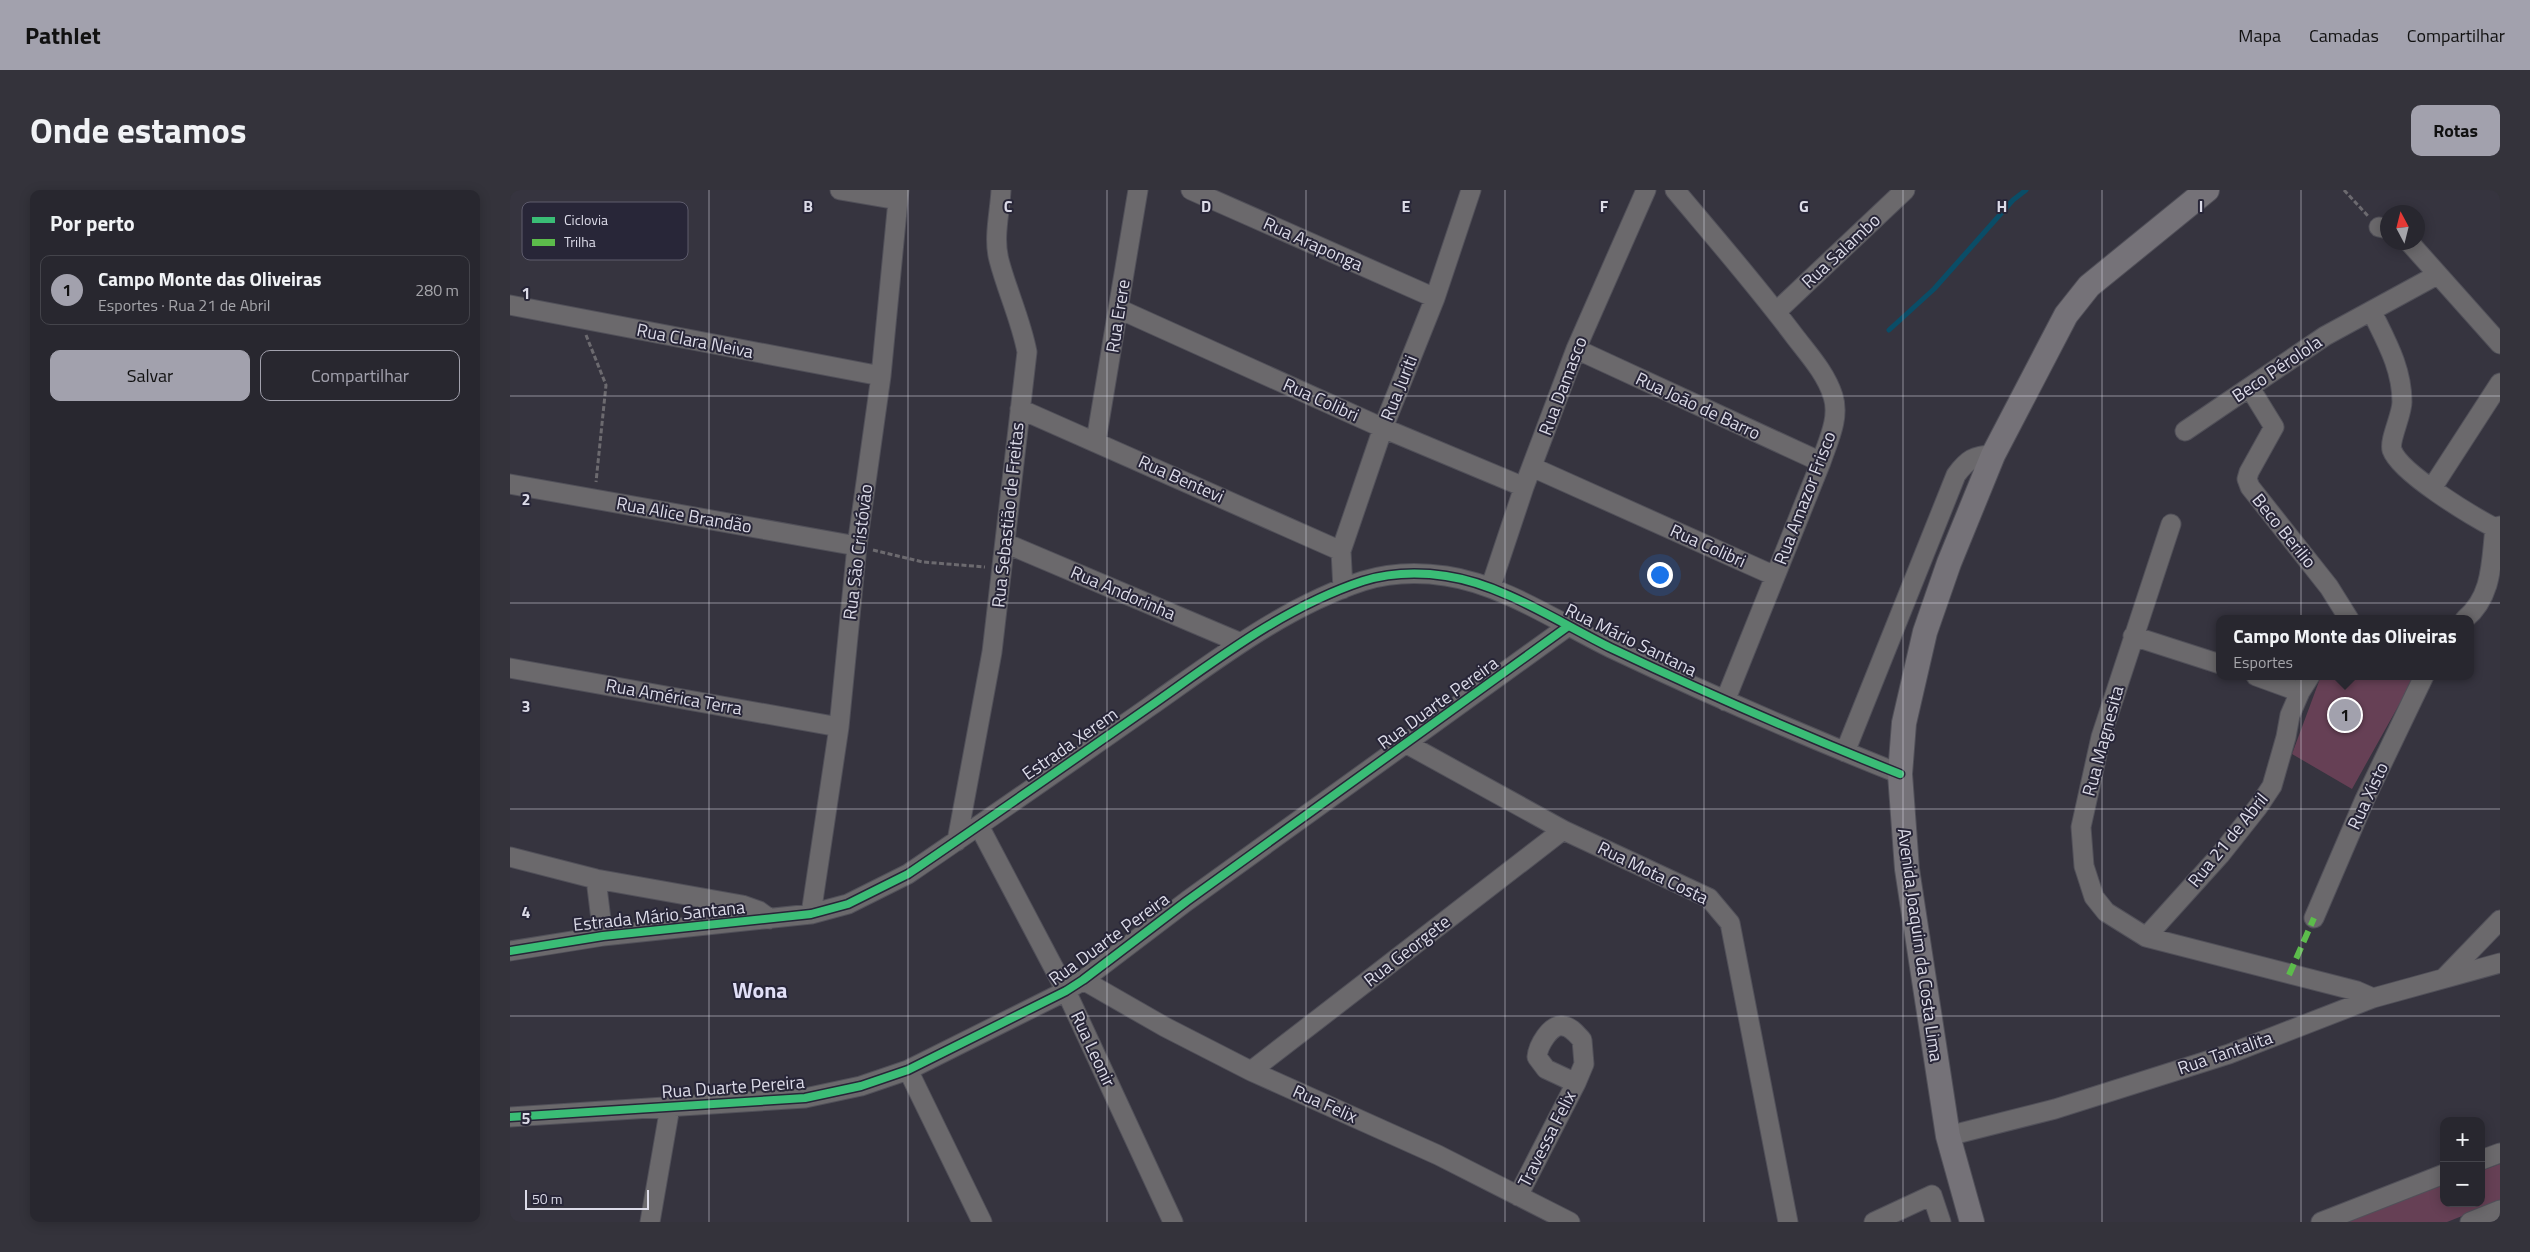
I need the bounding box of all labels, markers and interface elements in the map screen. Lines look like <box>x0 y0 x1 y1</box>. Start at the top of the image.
text: Pathlet <box>25 17 101 53</box>
text: Mapa <box>2238 22 2281 49</box>
text: Camadas <box>2309 22 2379 49</box>
text: Compartilhar <box>2407 22 2505 49</box>
text: Onde estamos <box>30 103 246 157</box>
button: Rotas <box>2411 105 2500 156</box>
text: B <box>803 194 813 218</box>
text: C <box>1004 194 1013 218</box>
text: D <box>1201 194 1211 218</box>
text: E <box>1402 194 1411 218</box>
text: F <box>1600 194 1609 218</box>
text: G <box>1799 194 1809 218</box>
text: H <box>1997 194 2007 218</box>
text: I <box>2199 194 2203 218</box>
legend <box>522 202 688 260</box>
north arrow <box>2380 205 2425 250</box>
text: Por perto <box>50 207 135 239</box>
street label: Rua Salambo <box>1795 207 1886 294</box>
text: Ciclovia <box>564 209 608 230</box>
street label: Rua Araponga <box>1259 210 1367 278</box>
text: Trilha <box>564 231 596 252</box>
text: Campo Monte das Oliveiras <box>98 264 322 293</box>
street label: Rua Erere <box>1098 277 1137 354</box>
text: 1 <box>63 278 71 302</box>
text: 280 m <box>415 278 459 302</box>
text: 1 <box>522 281 530 305</box>
text: Esportes · Rua 21 de Abril <box>98 293 270 317</box>
street label: Rua Clara Neiva <box>634 316 756 365</box>
street label: Beco Pérolola <box>2226 328 2327 409</box>
street label: Rua Damasco <box>1531 332 1594 439</box>
button: Salvar <box>50 350 250 401</box>
button: Compartilhar <box>260 350 460 401</box>
street label: Rua Juriti <box>1373 351 1424 425</box>
street label: Rua Joāo de Barro <box>1631 365 1765 446</box>
street label: Rua Colibri <box>1279 371 1363 428</box>
street label: Rua Sebastião de Freitas <box>984 421 1031 609</box>
street label: Rua Amazor Frisco <box>1767 427 1842 569</box>
street label: Rua Bentevi <box>1134 448 1228 509</box>
street label: Rua São Cristóvão <box>836 482 879 621</box>
text: 2 <box>522 487 530 511</box>
street label: Beco Berilio <box>2246 487 2323 574</box>
street label: Rua Alice Brandão <box>614 489 754 540</box>
street label: Rua Colibri <box>1666 517 1750 574</box>
street label: Rua Andorinha <box>1067 558 1180 627</box>
your location <box>1647 562 1673 588</box>
street label: Rua Mário Santana <box>1561 596 1702 683</box>
popup <box>2216 615 2474 680</box>
text: Campo Monte das Oliveiras <box>2233 621 2457 650</box>
street label: Rua Duarte Pereira <box>1372 650 1504 756</box>
text: Esportes <box>2233 650 2293 674</box>
street label: Rua América Terra <box>604 671 744 722</box>
street label: Rua Magnesita <box>2075 683 2130 799</box>
text: 3 <box>522 694 530 718</box>
pin: 1 <box>2329 696 2361 734</box>
street label: Estrada Xerem <box>1016 701 1123 787</box>
street label: Rua Xisto <box>2340 758 2395 834</box>
street label: Rua 21 de Abril <box>2181 787 2274 893</box>
street label: Avenida Joaquim da Costa Lima <box>1891 826 1950 1063</box>
street label: Rua Mota Costa <box>1593 834 1713 911</box>
street label: Rua Duarte Pereira <box>1043 886 1175 992</box>
street label: Estrada Mário Santana <box>572 893 746 938</box>
text: 4 <box>522 900 531 924</box>
street label: Rua Georgete <box>1358 908 1456 993</box>
district label: Wona <box>732 973 788 1007</box>
street label: Rua Leonir <box>1064 1007 1123 1091</box>
street label: Rua Tantalita <box>2174 1024 2276 1081</box>
street label: Rua Duarte Pereira <box>661 1068 805 1105</box>
street label: Rua Felix <box>1289 1077 1362 1130</box>
street label: Travessa Felix <box>1511 1086 1582 1192</box>
text: 5 <box>522 1106 531 1130</box>
map controls <box>2440 1117 2485 1207</box>
button: + <box>2440 1117 2485 1162</box>
button: − <box>2440 1162 2485 1207</box>
scale bar <box>525 1187 649 1210</box>
text: 50 m <box>532 1188 562 1209</box>

